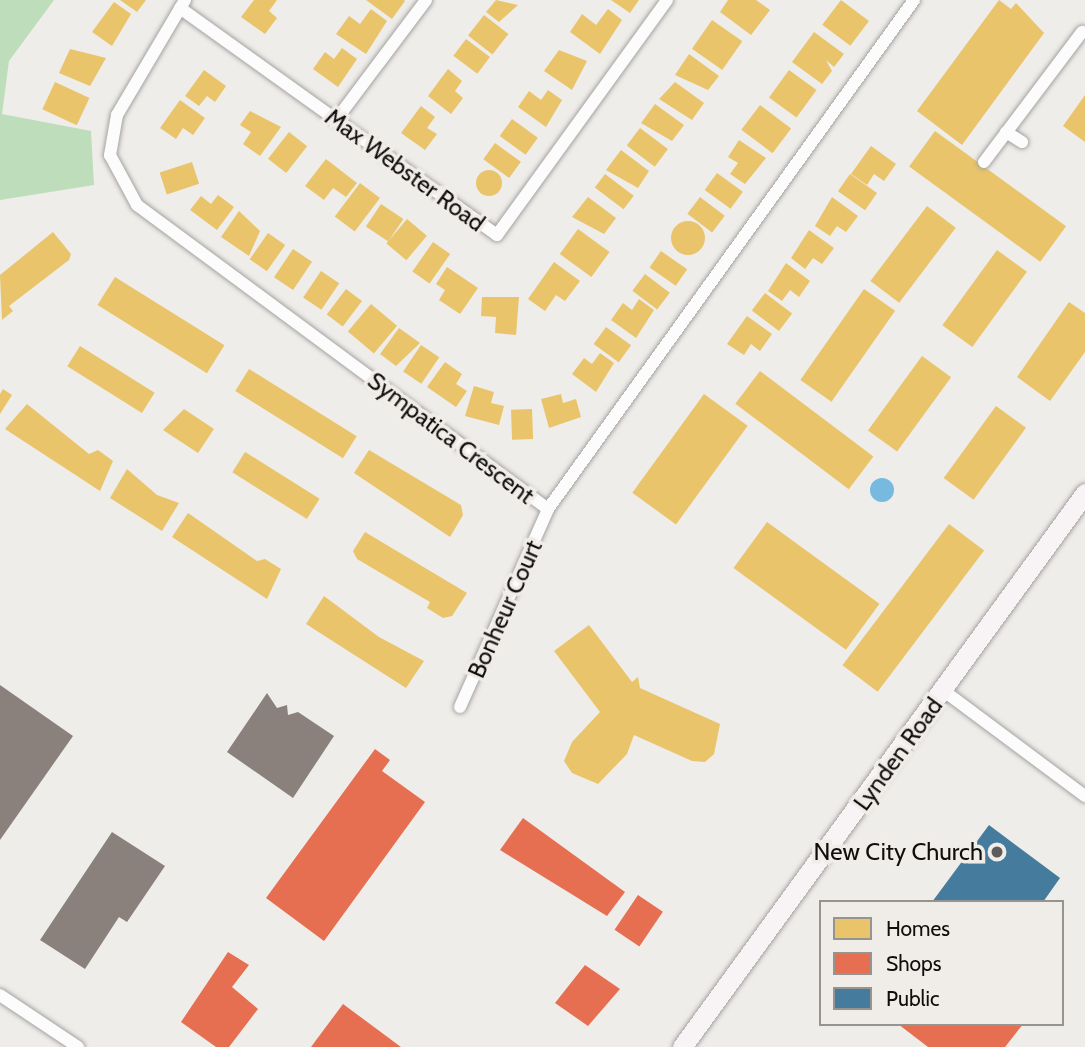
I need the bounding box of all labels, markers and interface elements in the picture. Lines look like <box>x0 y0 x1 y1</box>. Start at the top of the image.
street label: Max Webster Road <box>320 102 490 238</box>
street label: Sympatica Crescent <box>362 366 540 510</box>
street label: Bonheur Court <box>462 536 548 682</box>
street label: Lynden Road <box>847 692 949 816</box>
place label: New City Church <box>814 838 983 866</box>
marker: New City Church <box>989 844 1005 860</box>
legend <box>819 900 1064 1026</box>
text: Homes <box>886 916 950 941</box>
text: Shops <box>886 951 941 976</box>
text: Public <box>886 986 940 1011</box>

